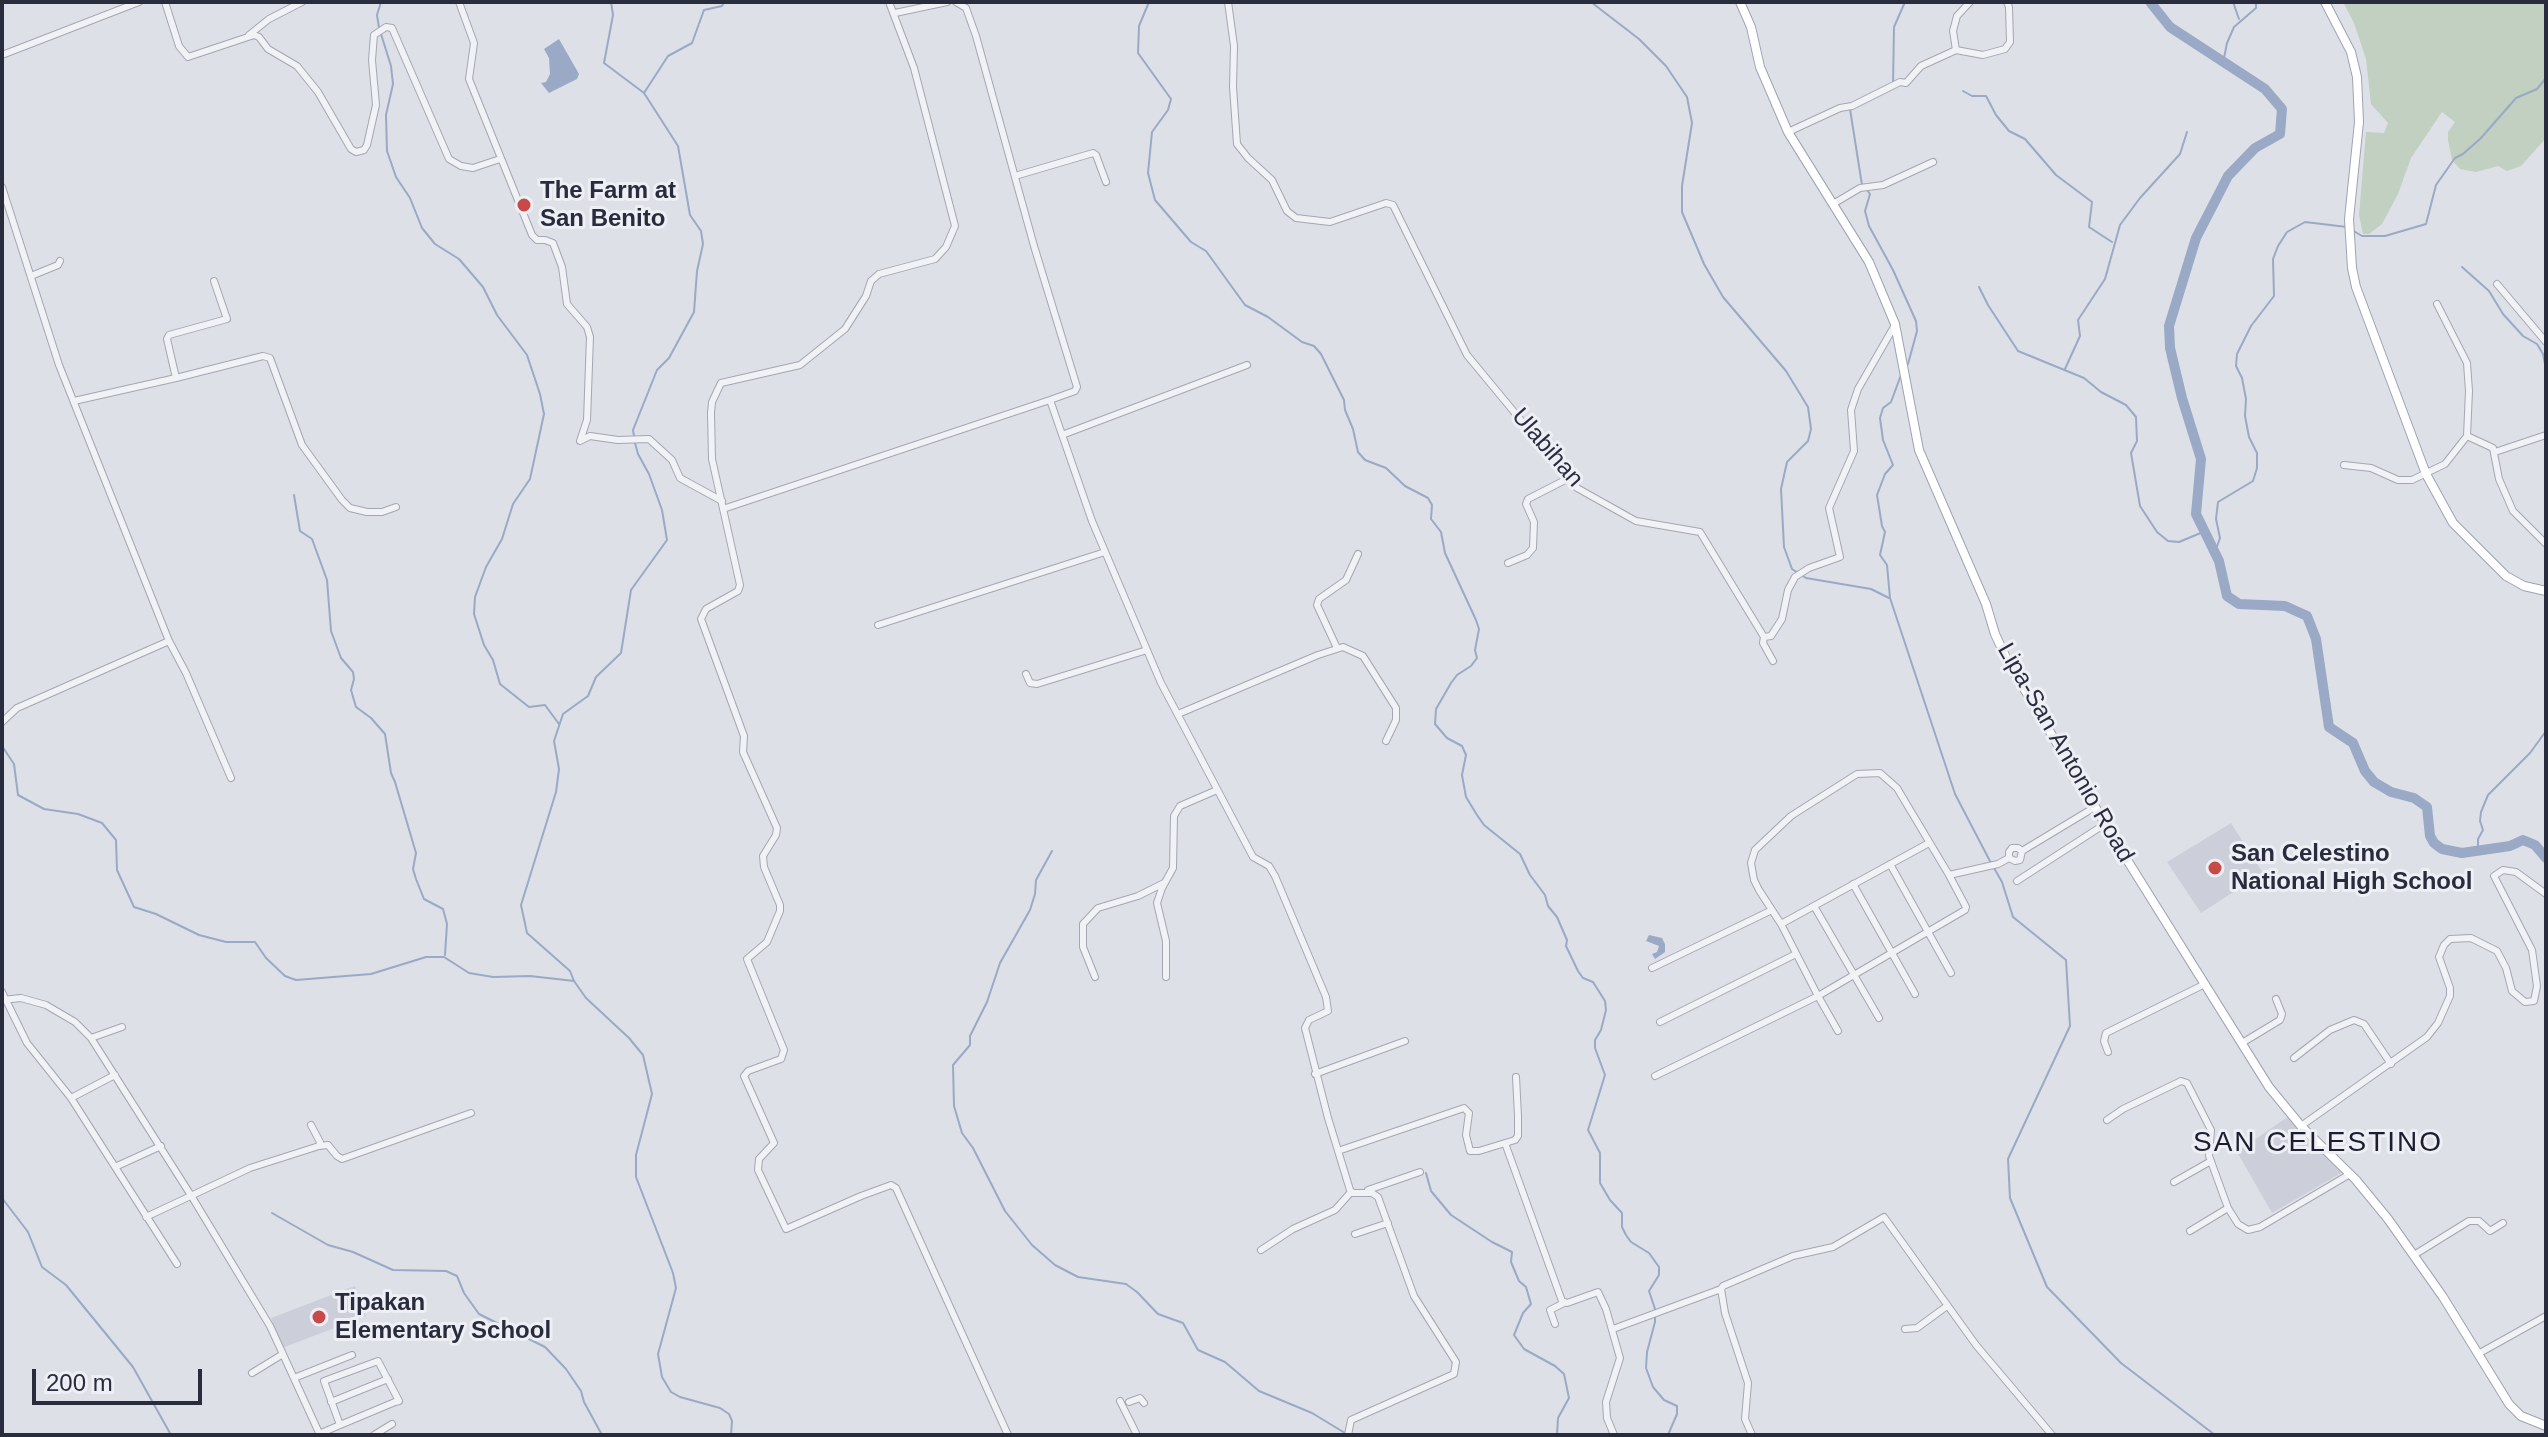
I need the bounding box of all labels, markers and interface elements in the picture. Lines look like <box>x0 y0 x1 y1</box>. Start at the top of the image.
place label: The Farm at San Benito <box>540 177 676 233</box>
marker: The Farm at San Benito <box>515 196 533 214</box>
street label: Ulabihan <box>1505 403 1589 493</box>
street label: Lipa-San Antonio Road <box>1990 638 2140 868</box>
place label: San Celestino National High School <box>2231 840 2472 896</box>
marker: San Celestino National High School <box>2206 859 2224 877</box>
district label: SAN CELESTINO <box>2193 1126 2443 1160</box>
place label: Tipakan Elementary School <box>335 1289 551 1345</box>
marker: Tipakan Elementary School <box>310 1308 328 1326</box>
scale bar <box>36 1353 206 1403</box>
text: 200 m <box>46 1369 113 1396</box>

